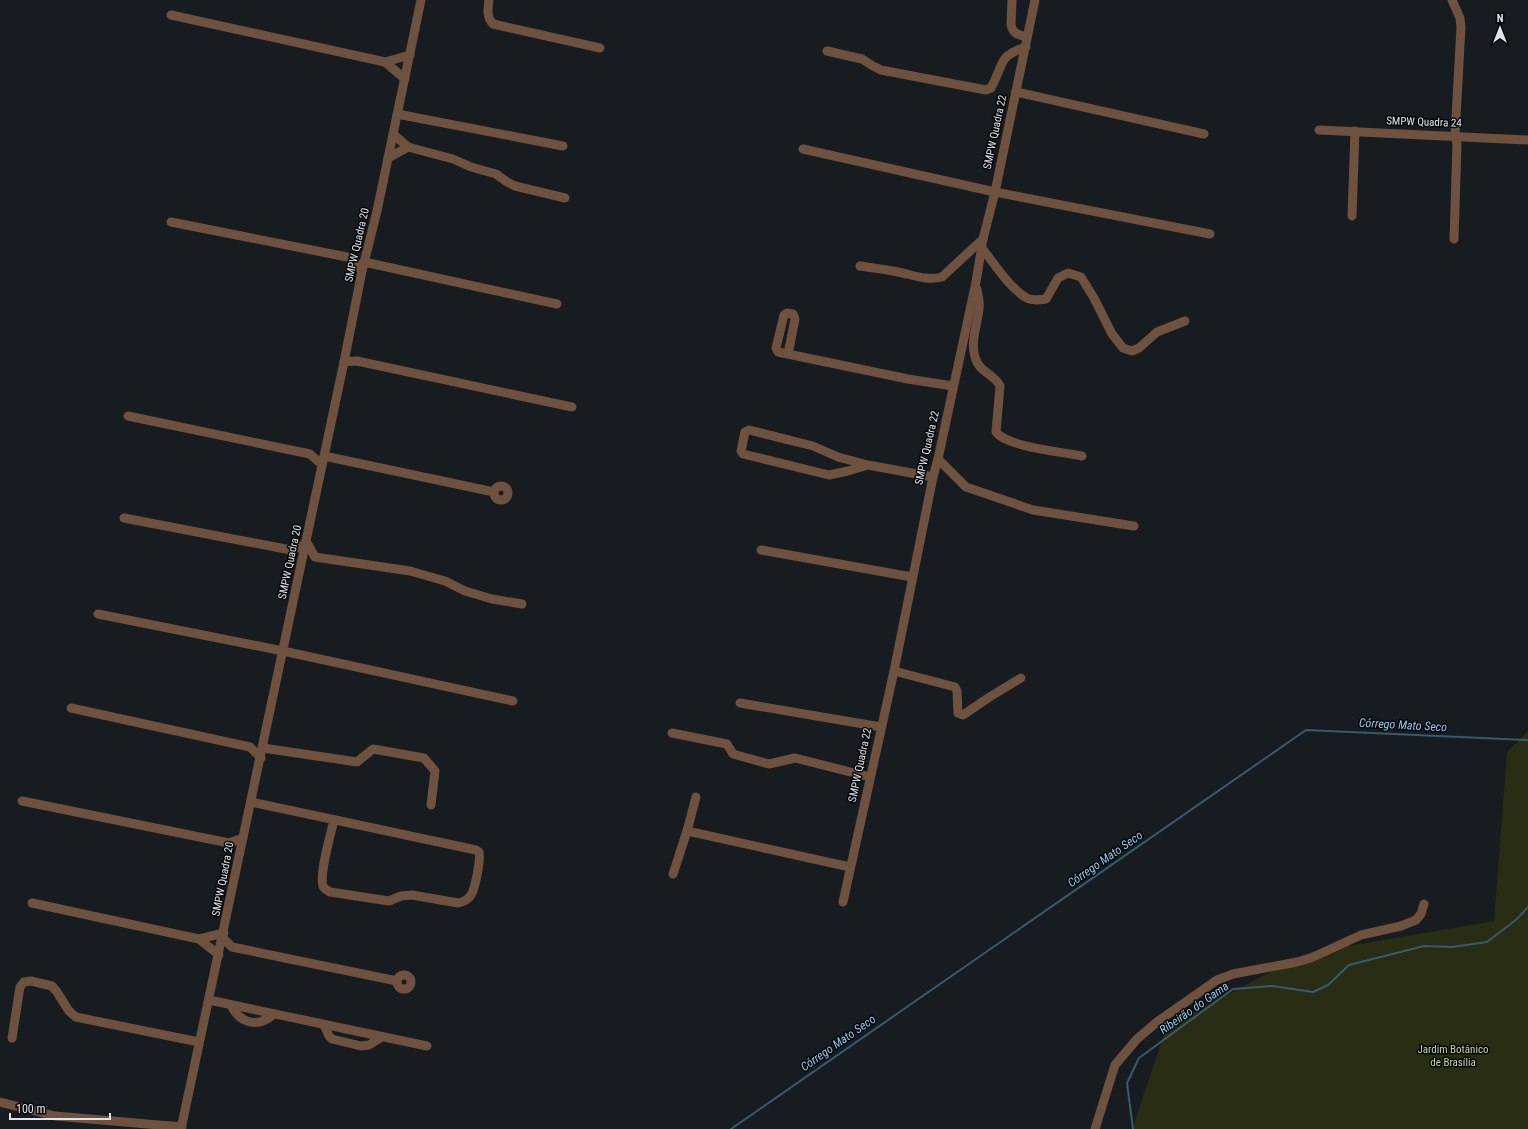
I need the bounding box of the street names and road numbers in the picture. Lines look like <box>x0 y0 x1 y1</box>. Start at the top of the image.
street label: SMPW Quadra 22 <box>981 94 1009 170</box>
street label: SMPW Quadra 24 <box>1386 114 1462 130</box>
street label: SMPW Quadra 20 <box>342 207 372 283</box>
street label: SMPW Quadra 22 <box>912 410 942 486</box>
street label: SMPW Quadra 20 <box>276 524 304 600</box>
street label: SMPW Quadra 22 <box>846 727 874 803</box>
street label: SMPW Quadra 20 <box>209 841 237 917</box>

